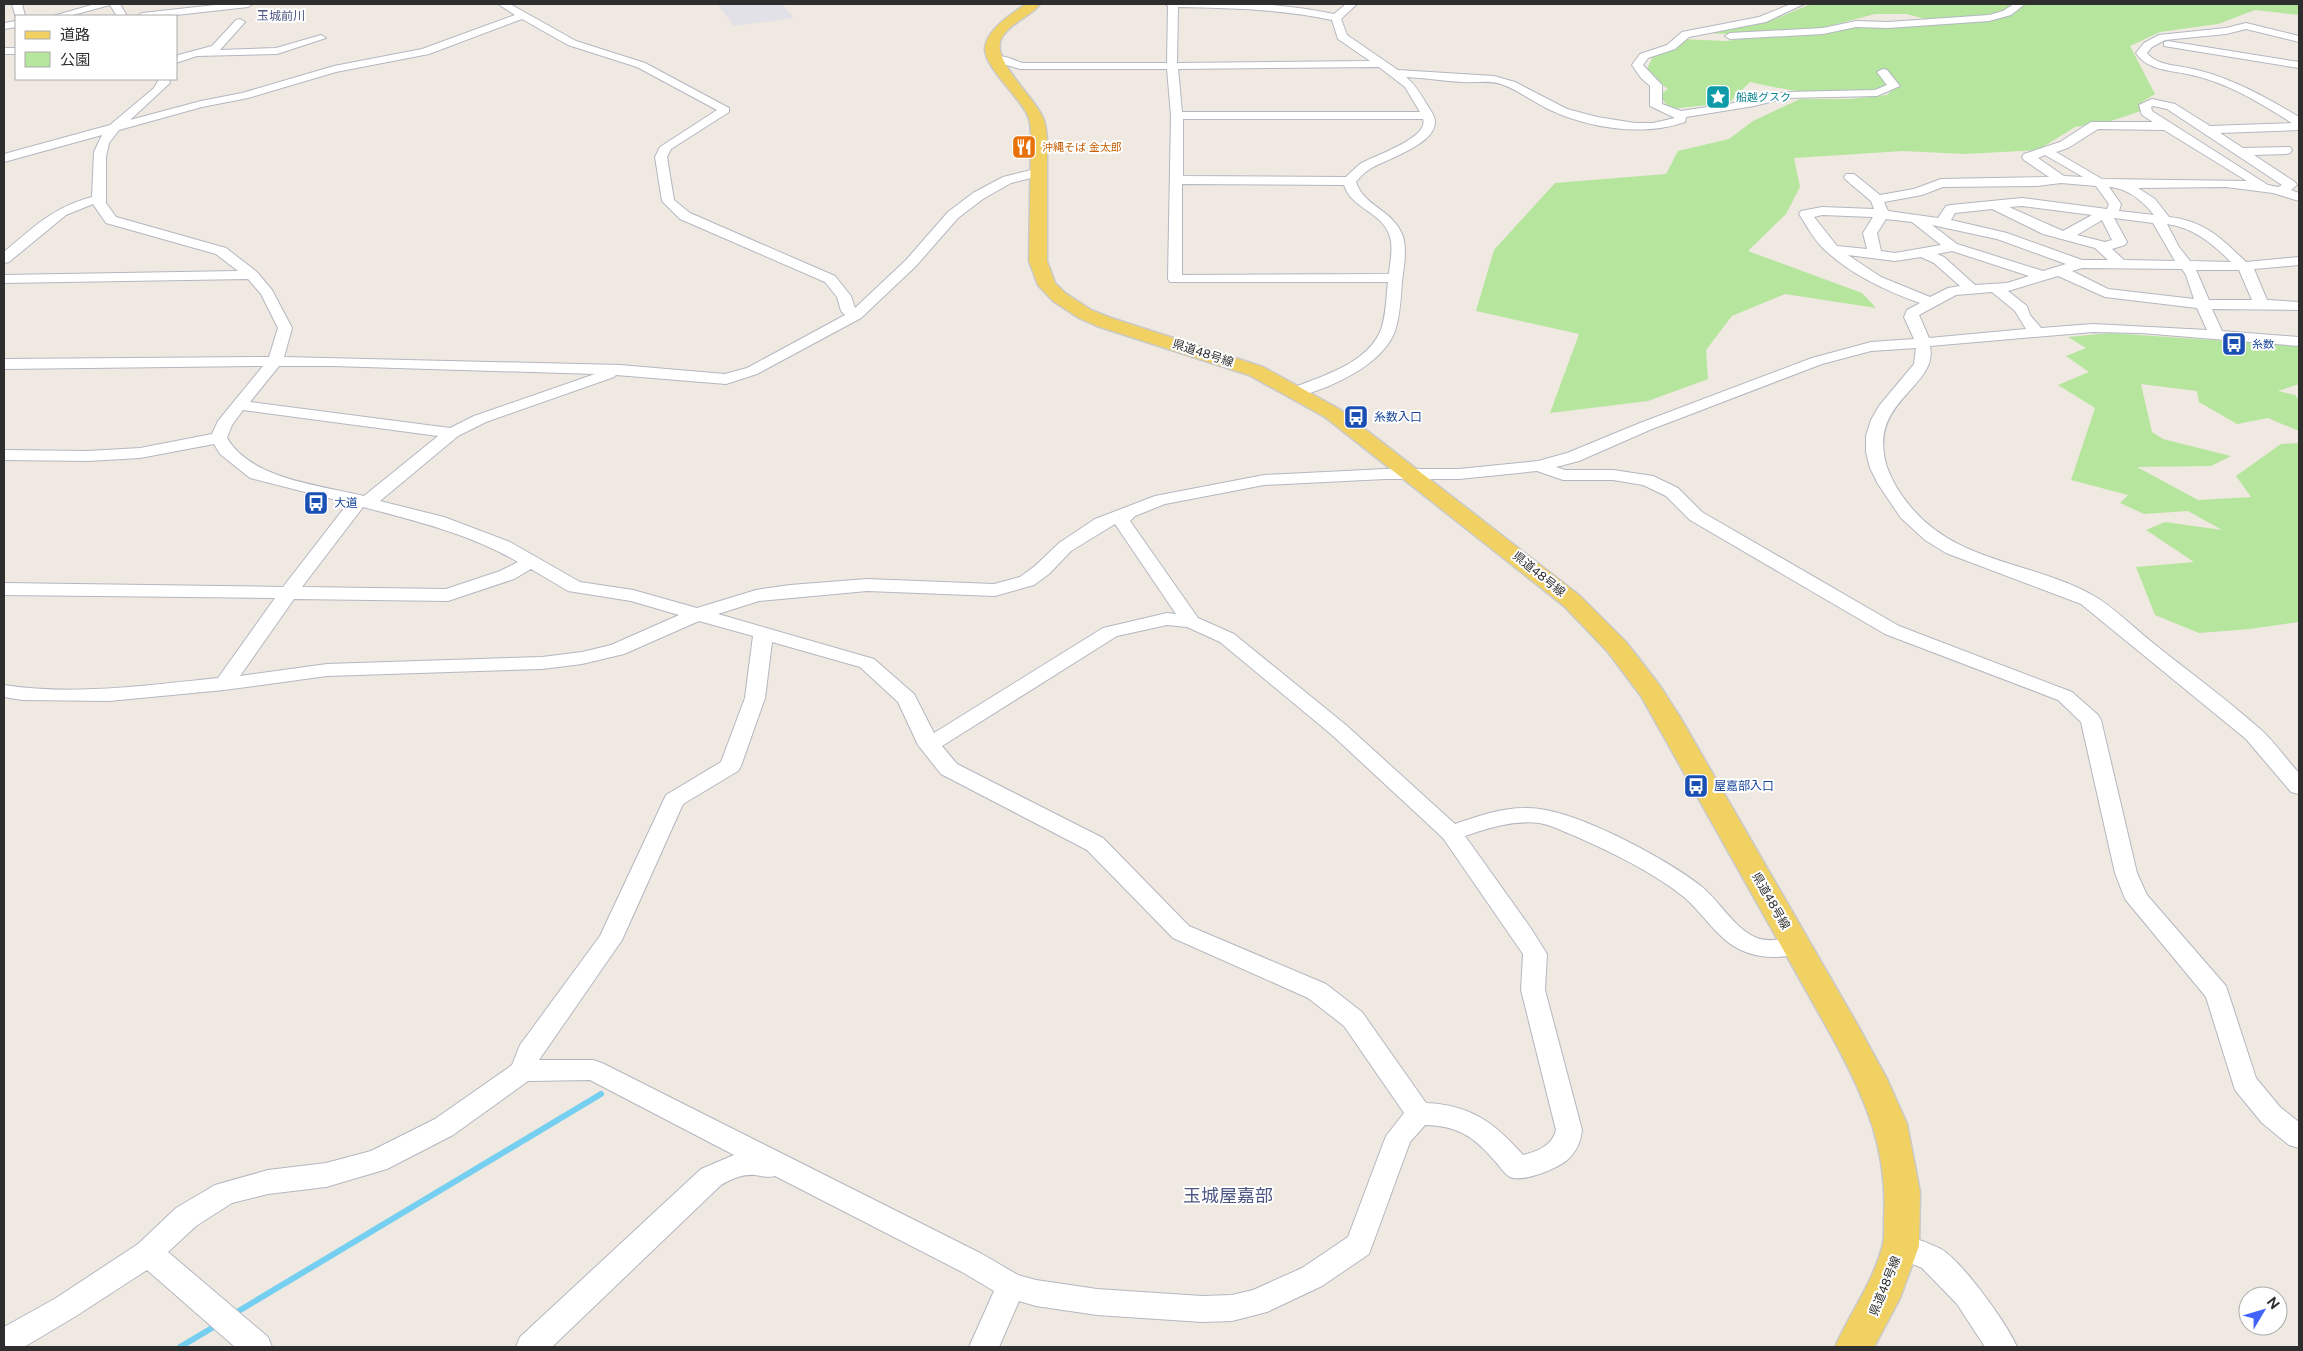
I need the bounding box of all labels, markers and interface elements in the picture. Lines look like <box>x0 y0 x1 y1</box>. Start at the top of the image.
district label: 玉城前川 <box>257 9 305 23</box>
legend <box>15 15 178 80</box>
text: 道路 <box>60 26 90 43</box>
text: 公園 <box>60 51 90 68</box>
place icon: 船越グスク <box>1705 84 1731 110</box>
place label: 船越グスク <box>1736 91 1791 103</box>
restaurant icon: 沖縄そば 金太郎 <box>1011 134 1037 160</box>
place label: 沖縄そば 金太郎 <box>1042 141 1122 153</box>
bus stop icon: 糸数 <box>2221 331 2247 357</box>
street label: 県道48号線 <box>1171 337 1235 369</box>
place label: 糸数 <box>2252 338 2274 350</box>
bus stop icon: 糸数入口 <box>1343 404 1369 430</box>
place label: 糸数入口 <box>1374 410 1422 424</box>
bus stop icon: 大道 <box>303 490 329 516</box>
place label: 大道 <box>334 496 358 510</box>
street label: 県道48号線 <box>1510 549 1568 599</box>
bus stop icon: 屋嘉部入口 <box>1683 773 1709 799</box>
place label: 屋嘉部入口 <box>1714 779 1774 793</box>
street label: 県道48号線 <box>1749 870 1793 932</box>
district label: 玉城屋嘉部 <box>1183 1185 1273 1206</box>
street label: 県道48号線 <box>1867 1254 1903 1318</box>
north arrow <box>2238 1286 2288 1336</box>
text: N <box>2264 1294 2283 1312</box>

